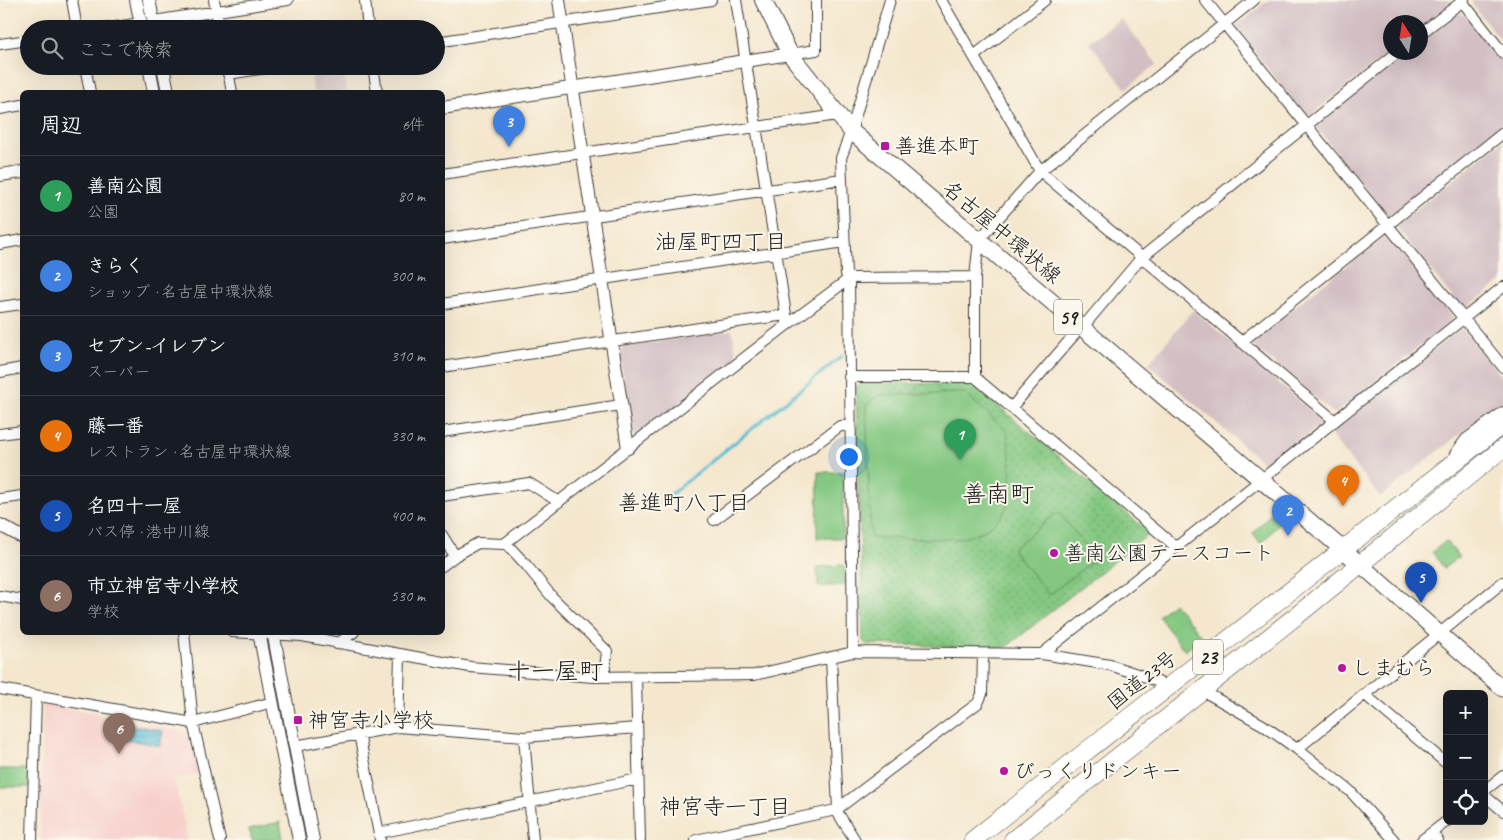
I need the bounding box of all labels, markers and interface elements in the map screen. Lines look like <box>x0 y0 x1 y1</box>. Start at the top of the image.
north arrow <box>1383 15 1428 60</box>
search box <box>20 20 445 75</box>
icon: search <box>38 34 66 62</box>
text: ここで検索 <box>78 38 173 62</box>
pin: 3 <box>493 106 525 147</box>
text: 周辺 <box>40 112 82 138</box>
text: 6件 <box>402 115 425 135</box>
place label: 善進本町 <box>895 133 979 159</box>
marker: 善進本町 <box>879 140 891 152</box>
text: 善南公園 <box>87 174 163 198</box>
street label: 名古屋中環状線 <box>937 175 1067 289</box>
text: 1 <box>52 186 60 206</box>
text: 80 m <box>398 186 425 206</box>
text: 公園 <box>87 202 119 222</box>
district label: 油屋町四丁目 <box>655 228 787 256</box>
text: きらく <box>87 254 144 278</box>
text: 2 <box>52 266 60 286</box>
text: 300 m <box>391 266 425 286</box>
text: ショップ · 名古屋中環状線 <box>87 282 273 302</box>
road number: 59 <box>1054 300 1082 334</box>
text: セブン-イレブン <box>87 334 226 358</box>
text: 3 <box>52 346 60 366</box>
text: 310 m <box>391 346 425 366</box>
text: スーパー <box>87 362 150 382</box>
text: 藤一番 <box>87 414 144 438</box>
pin: 1 <box>944 419 976 460</box>
text: 4 <box>52 426 60 446</box>
text: 330 m <box>391 426 425 446</box>
text: レストラン · 名古屋中環状線 <box>87 442 291 462</box>
your location <box>836 444 862 470</box>
pin: 4 <box>1327 465 1359 506</box>
district label: 善南町 <box>962 479 1034 509</box>
district label: 善進町八丁目 <box>618 489 750 517</box>
text: 名四十一屋 <box>87 494 182 518</box>
pin: 2 <box>1272 495 1304 536</box>
text: 5 <box>53 506 59 526</box>
text: 400 m <box>391 506 425 526</box>
text: バス停 · 港中川線 <box>87 522 210 542</box>
place label: 善南公園テニスコート <box>1064 540 1274 566</box>
marker: 善南公園テニスコート <box>1048 547 1060 559</box>
pin: 5 <box>1405 562 1437 603</box>
text: 市立神宮寺小学校 <box>87 574 239 598</box>
text: 6 <box>52 586 60 606</box>
text: 530 m <box>391 586 425 606</box>
text: 学校 <box>87 602 119 622</box>
road number: 23 <box>1193 640 1223 674</box>
street label: 国道23号 <box>1102 645 1182 715</box>
place label: しまむら <box>1352 655 1436 681</box>
district label: 十一屋町 <box>507 656 603 686</box>
marker: しまむら <box>1336 662 1348 674</box>
map controls <box>1443 690 1488 825</box>
button: + <box>1443 690 1488 735</box>
place label: 神宮寺小学校 <box>308 707 434 733</box>
pin: 6 <box>103 713 135 754</box>
marker: 神宮寺小学校 <box>292 714 304 726</box>
button: − <box>1443 735 1488 780</box>
place label: びっくりドンキー <box>1014 758 1182 784</box>
marker: びっくりドンキー <box>998 765 1010 777</box>
button: locate <box>1443 780 1488 825</box>
district label: 神宮寺一丁目 <box>659 793 791 821</box>

